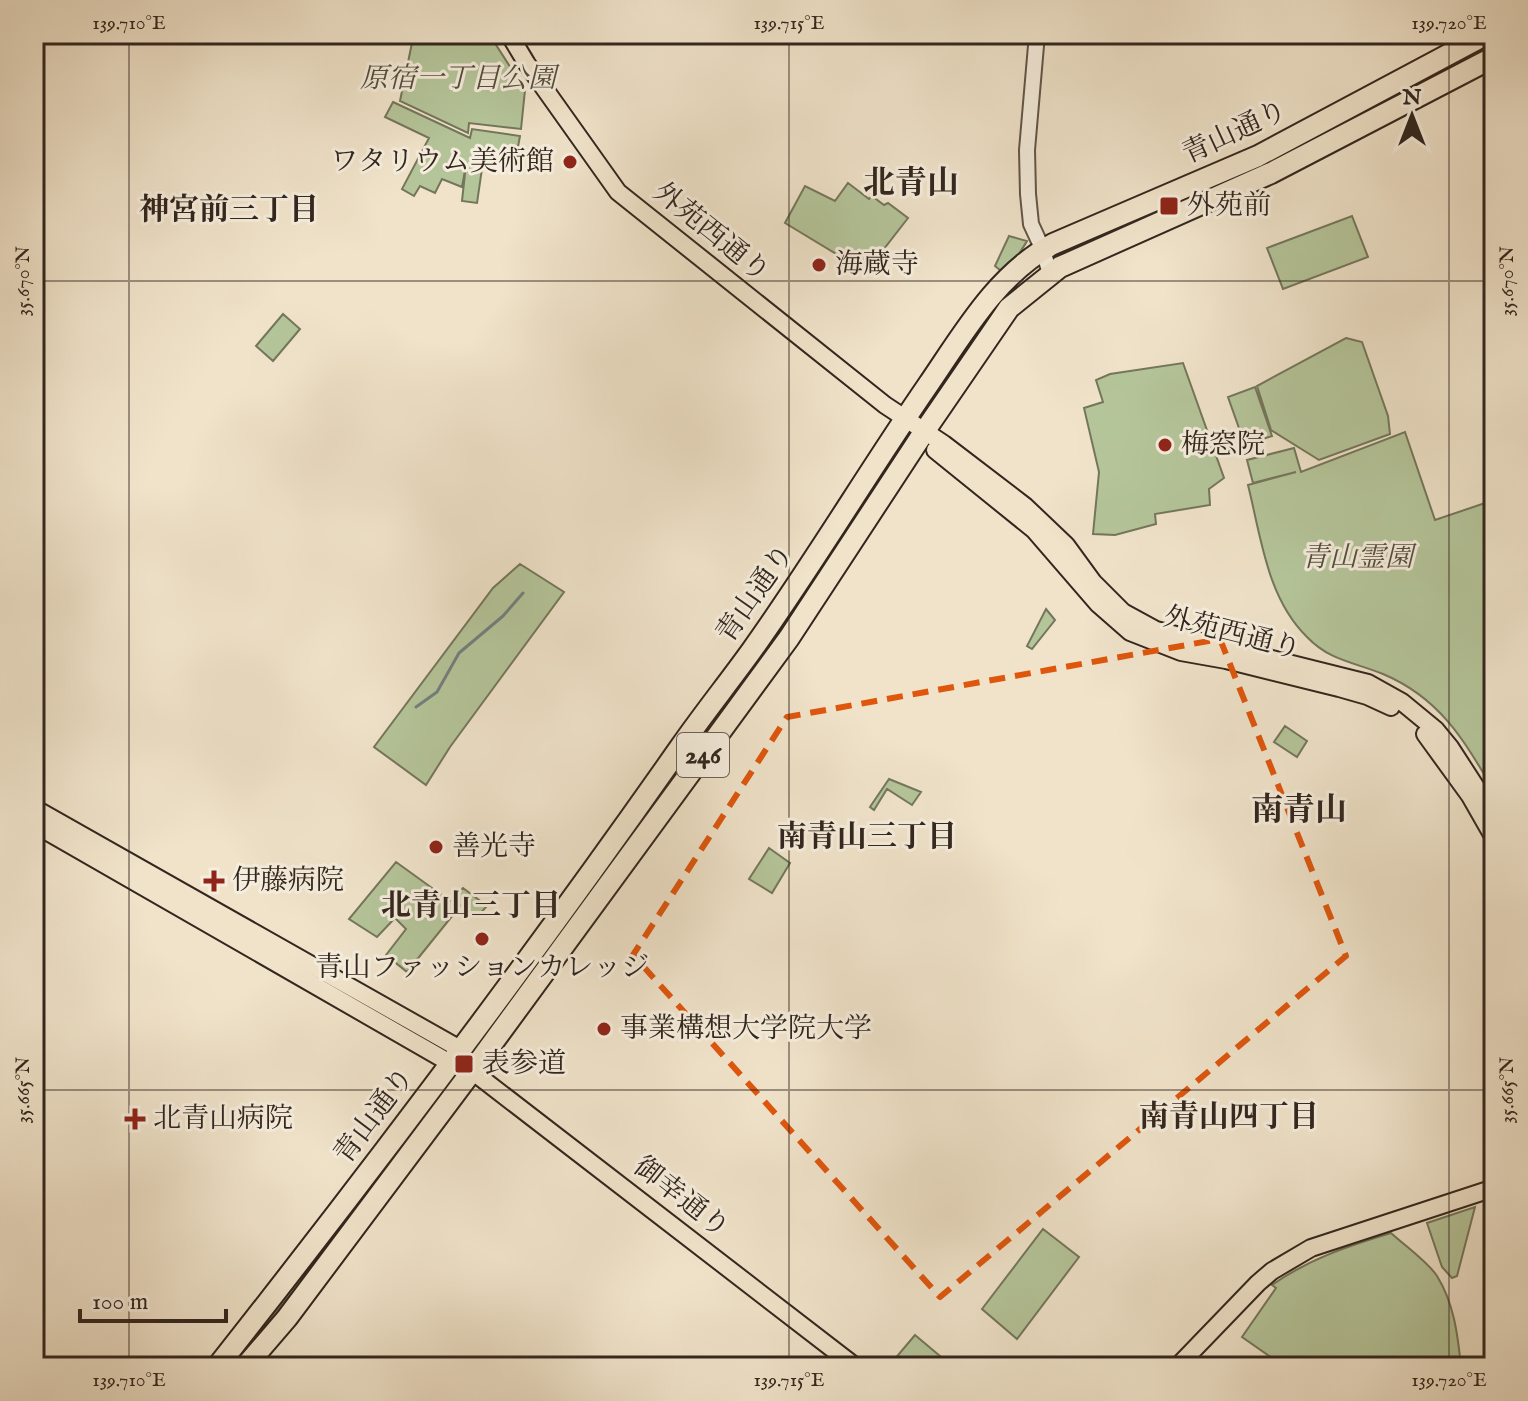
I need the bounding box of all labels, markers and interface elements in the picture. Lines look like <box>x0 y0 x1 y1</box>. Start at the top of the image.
text: 139.710°E <box>92 11 166 36</box>
text: 139.715°E <box>753 11 825 36</box>
text: 139.720°E <box>1411 11 1487 36</box>
park label: 原宿一丁目公園 <box>360 62 560 97</box>
north arrow <box>1372 76 1452 156</box>
text: N <box>1401 84 1422 112</box>
street label: 青山通り <box>1177 93 1293 173</box>
place label: ワタリウム美術館 <box>331 145 554 180</box>
marker: ワタリウム美術館 <box>561 153 579 171</box>
district label: 北青山 <box>863 164 959 205</box>
street label: 外苑西通り <box>646 175 776 291</box>
place label: 外苑前 <box>1187 189 1271 224</box>
district label: 神宮前三丁目 <box>139 192 319 230</box>
marker: 外苑前 <box>1158 195 1180 217</box>
text: 35.670°N <box>11 246 36 316</box>
text: 35.670°N <box>1495 246 1520 316</box>
place label: 海蔵寺 <box>835 248 919 283</box>
marker: 海蔵寺 <box>810 256 828 274</box>
place label: 梅窓院 <box>1181 428 1265 463</box>
marker: 梅窓院 <box>1156 436 1174 454</box>
street label: 青山通り <box>710 538 802 650</box>
park label: 青山霊園 <box>1301 541 1417 576</box>
street label: 外苑西通り <box>1160 600 1304 668</box>
road number: 246 <box>677 733 729 777</box>
district label: 南青山 <box>1251 791 1347 832</box>
district label: 南青山三丁目 <box>777 819 957 857</box>
place label: 善光寺 <box>452 830 536 865</box>
marker: 善光寺 <box>427 838 445 856</box>
place label: 伊藤病院 <box>232 864 344 899</box>
marker: 伊藤病院 <box>203 870 225 892</box>
district label: 北青山三丁目 <box>381 888 561 926</box>
marker: 青山ファッションカレッジ <box>473 930 491 948</box>
place label: 青山ファッションカレッジ <box>315 951 649 986</box>
place label: 事業構想大学院大学 <box>620 1012 872 1047</box>
marker: 事業構想大学院大学 <box>595 1020 613 1038</box>
place label: 表参道 <box>482 1047 566 1082</box>
marker: 表参道 <box>453 1053 475 1075</box>
text: 35.665°N <box>11 1057 36 1123</box>
text: 35.665°N <box>1495 1057 1520 1123</box>
street label: 青山通り <box>327 1061 423 1171</box>
district label: 南青山四丁目 <box>1139 1099 1319 1137</box>
place label: 北青山病院 <box>153 1102 293 1137</box>
marker: 北青山病院 <box>124 1108 146 1130</box>
street label: 御幸通り <box>626 1150 736 1246</box>
scale bar <box>80 1273 226 1323</box>
text: 100 m <box>92 1287 148 1318</box>
text: 139.710°E <box>92 1368 166 1393</box>
text: 139.715°E <box>753 1368 825 1393</box>
text: 139.720°E <box>1411 1368 1487 1393</box>

